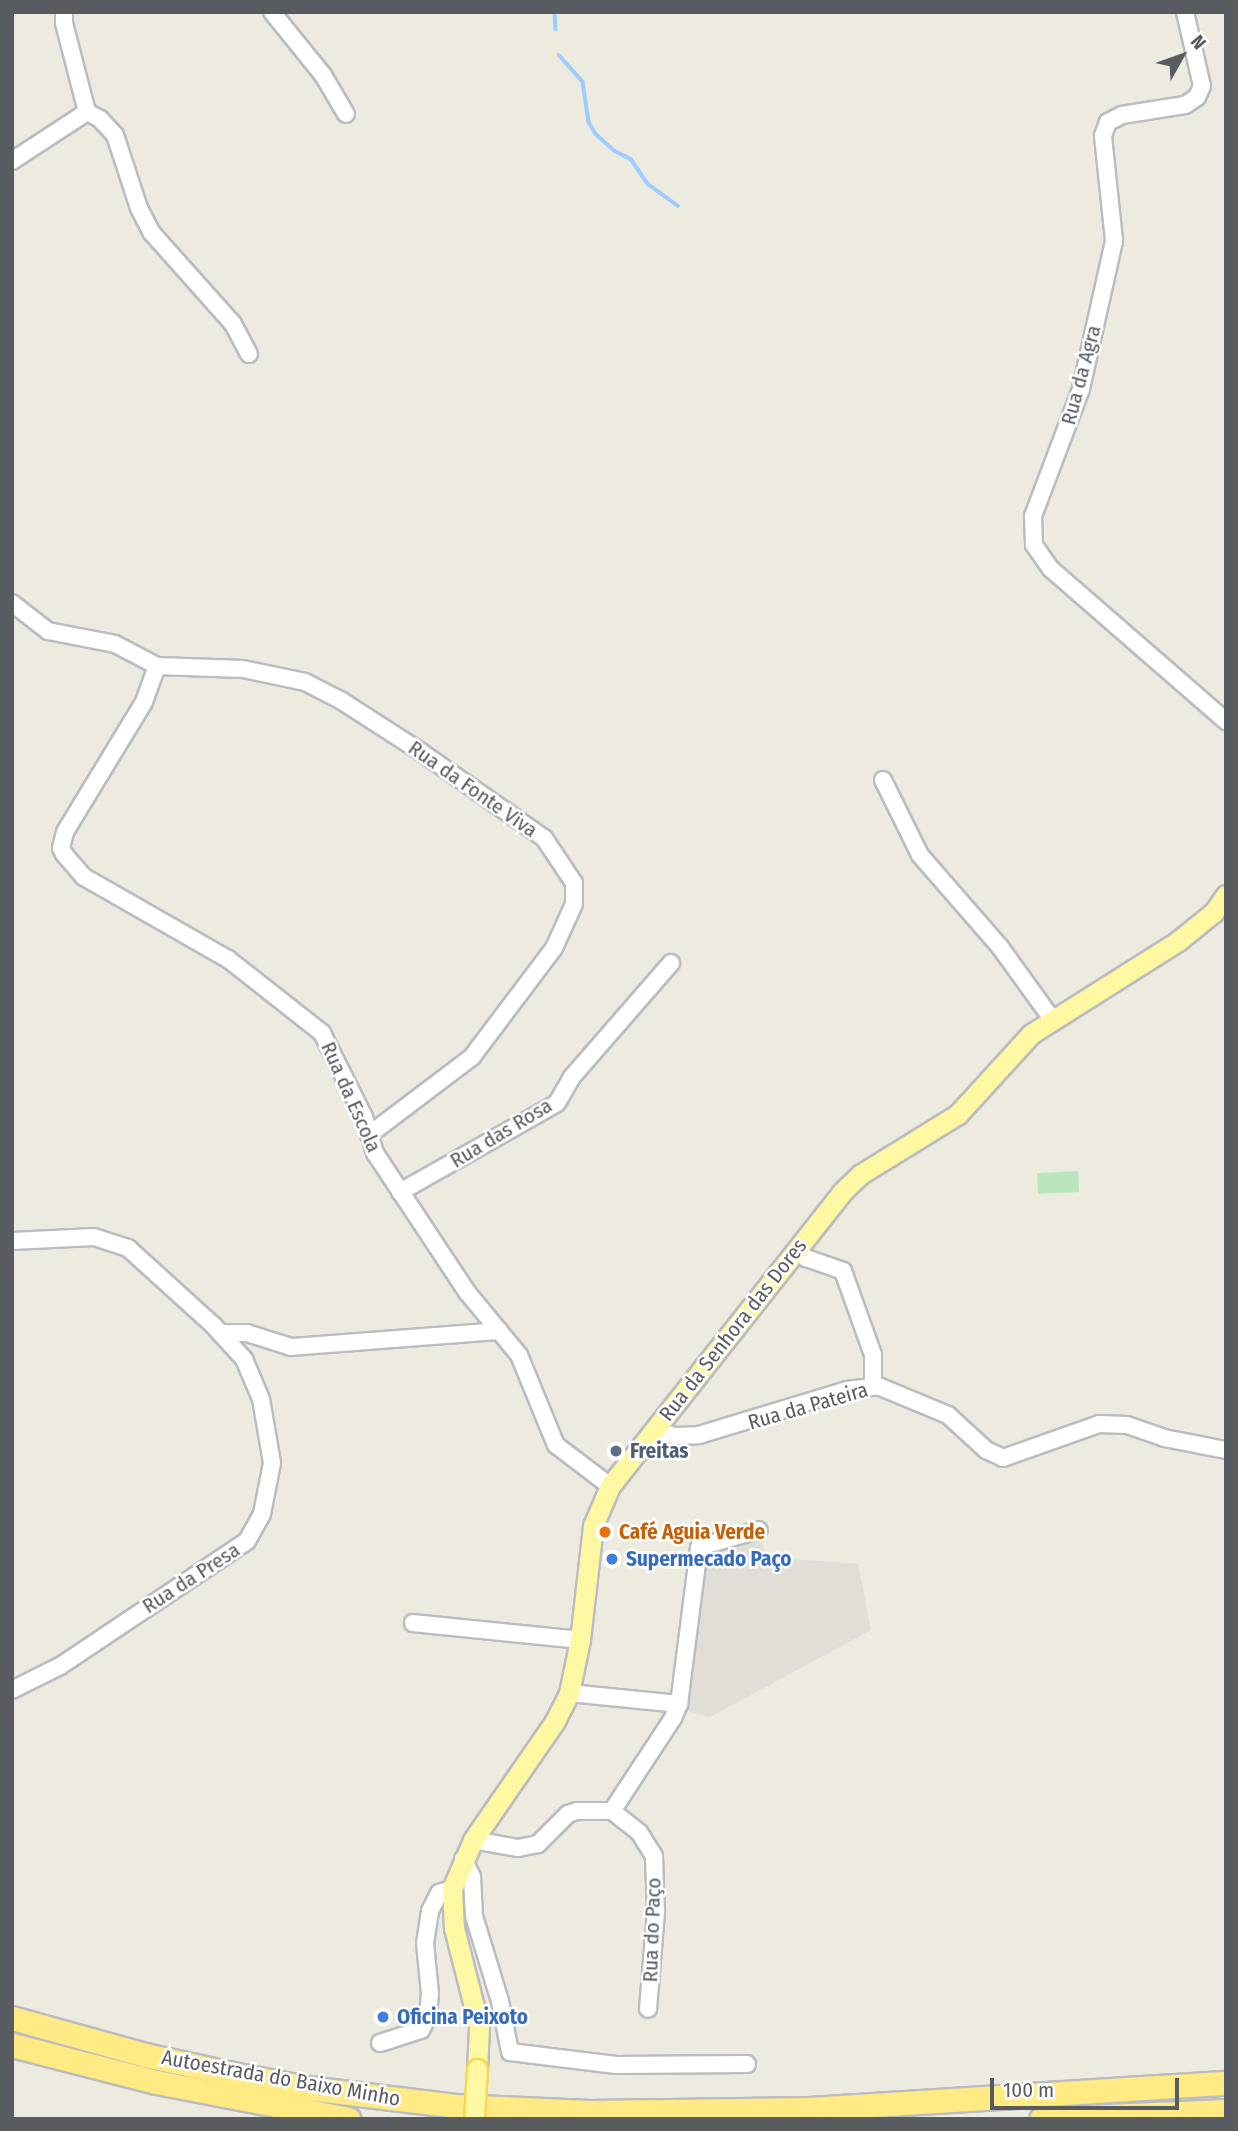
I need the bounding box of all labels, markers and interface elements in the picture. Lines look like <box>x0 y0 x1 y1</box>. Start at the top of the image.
north arrow <box>1147 21 1217 91</box>
text: N <box>1186 30 1211 54</box>
street label: Rua da Agra <box>1056 322 1106 428</box>
street label: Rua da Fonte Viva <box>404 735 542 843</box>
street label: Rua da Escola <box>315 1038 387 1156</box>
street label: Rua das Rosa <box>446 1093 556 1173</box>
street label: Rua da Senhora das Dores <box>654 1234 812 1426</box>
street label: Rua da Pateira <box>745 1377 871 1435</box>
place label: Freitas <box>630 1438 688 1464</box>
marker: Freitas <box>608 1443 624 1459</box>
place label: Café Aguia Verde <box>619 1519 765 1545</box>
marker: Café Aguia Verde <box>597 1524 613 1540</box>
street label: Rua da Presa <box>138 1537 244 1619</box>
place label: Supermecado Paço <box>626 1546 791 1572</box>
marker: Supermecado Paço <box>604 1551 620 1567</box>
street label: Rua do Paço <box>638 1877 666 1983</box>
place label: Oficina Peixoto <box>397 2004 528 2030</box>
marker: Oficina Peixoto <box>375 2009 391 2025</box>
street label: Autoestrada do Baixo Minho <box>160 2045 402 2111</box>
scale bar <box>993 2064 1182 2108</box>
text: 100 m <box>1003 2077 1054 2103</box>

